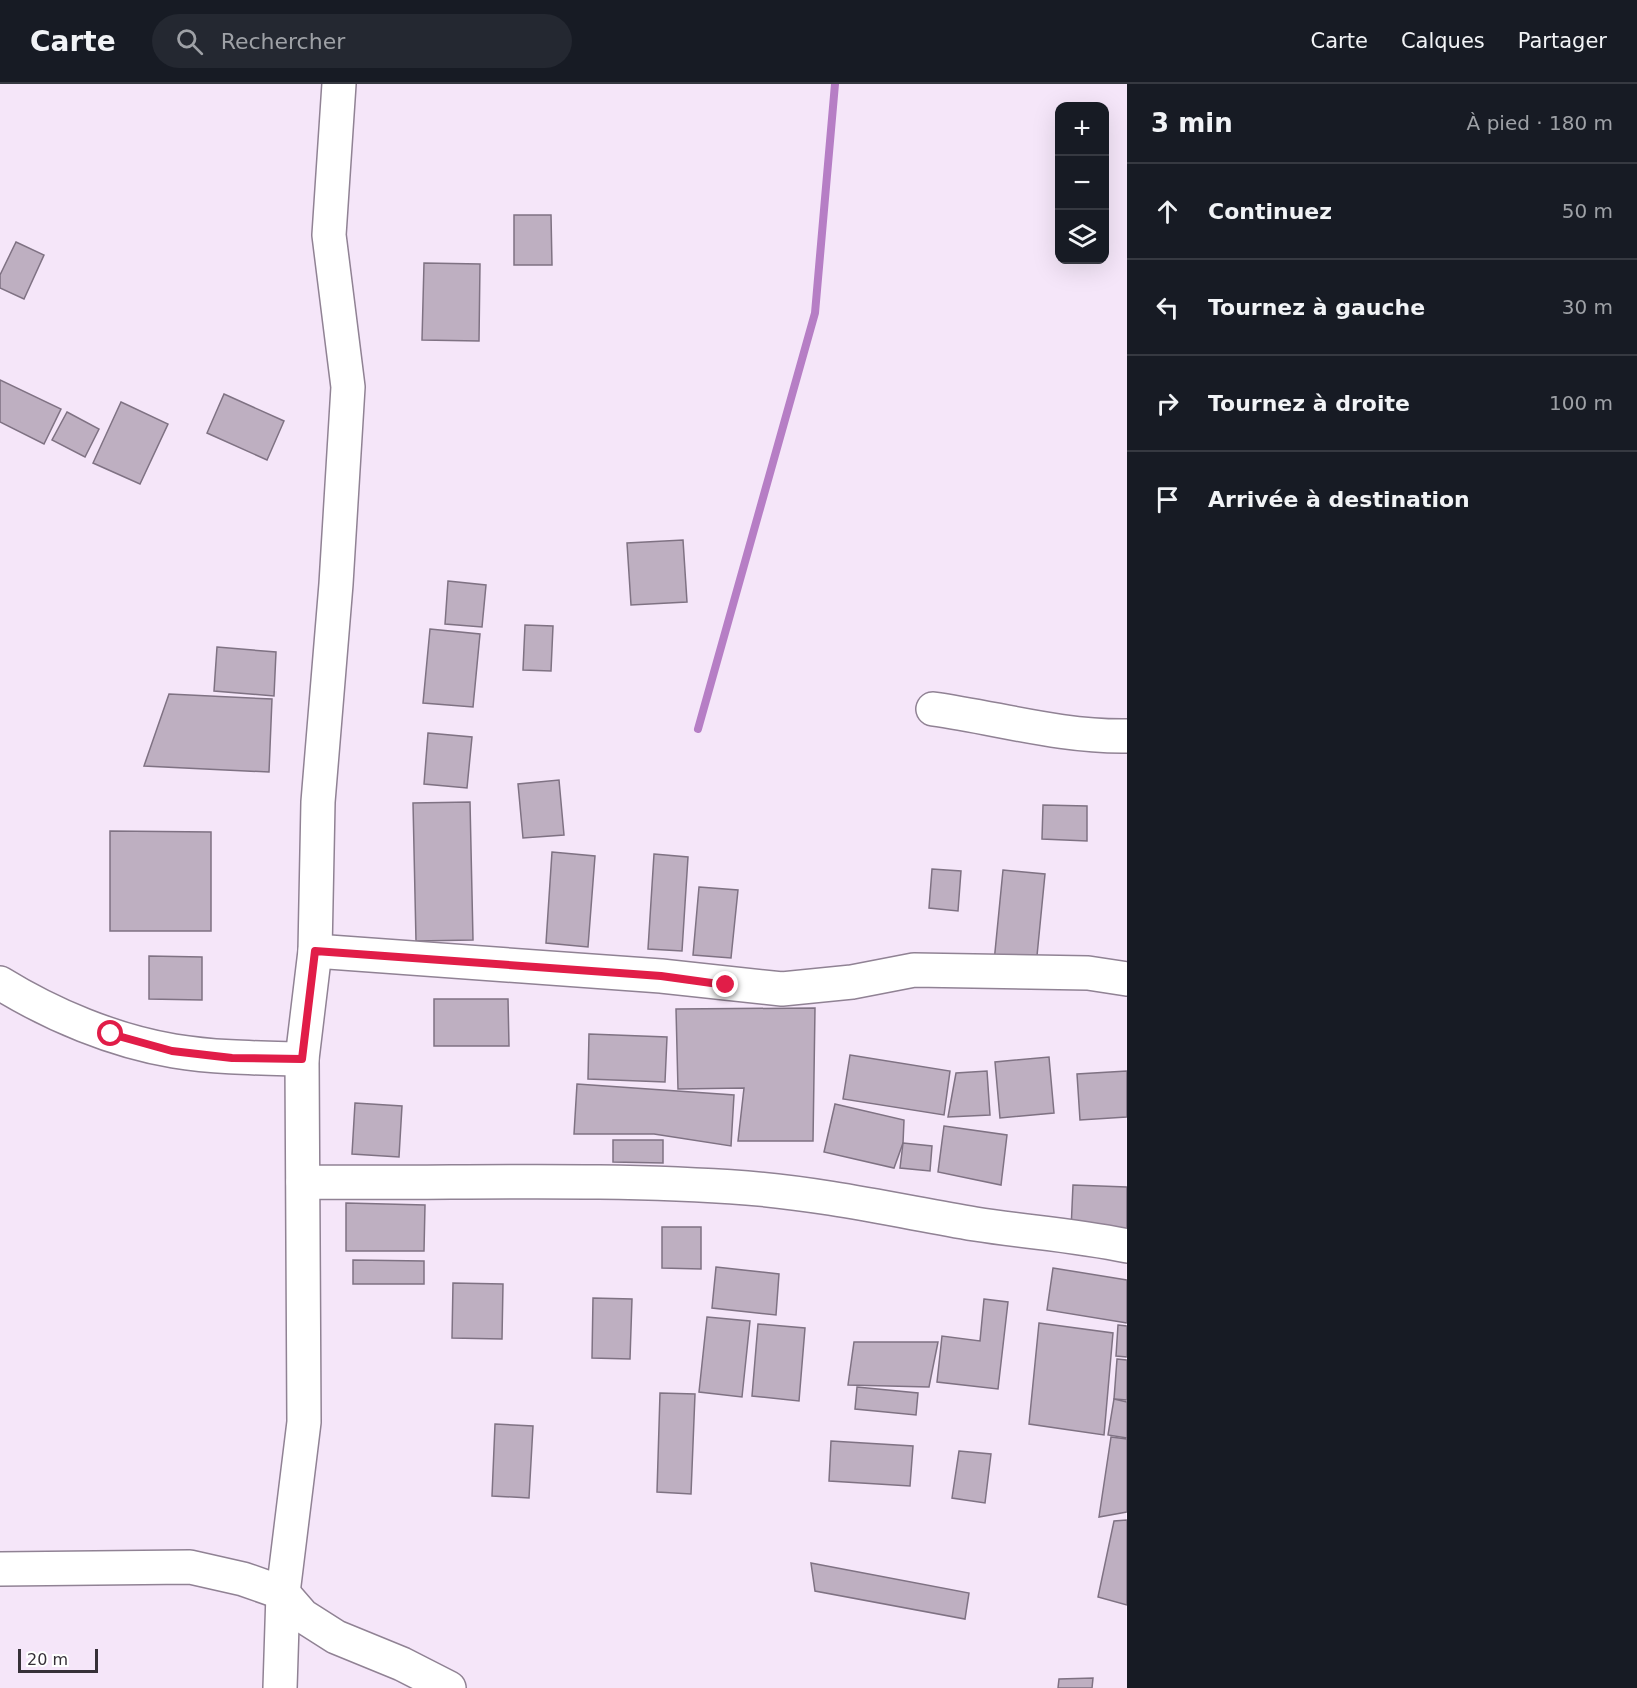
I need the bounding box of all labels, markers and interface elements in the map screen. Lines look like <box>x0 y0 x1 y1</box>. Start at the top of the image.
search box <box>152 14 572 68</box>
text: Carte <box>30 25 116 58</box>
icon: search <box>173 25 206 58</box>
text: Rechercher <box>221 29 345 54</box>
text: Carte <box>1311 29 1368 53</box>
text: Calques <box>1401 29 1485 53</box>
text: Partager <box>1518 29 1607 53</box>
map controls <box>1055 102 1109 264</box>
button: + <box>1055 102 1109 156</box>
text: 3 min <box>1151 108 1233 138</box>
text: À pied · 180 m <box>1467 111 1613 135</box>
button: − <box>1055 156 1109 210</box>
icon: ahead <box>1151 195 1184 228</box>
text: Continuez <box>1208 199 1332 224</box>
text: 50 m <box>1562 199 1613 223</box>
button: layers <box>1055 210 1109 264</box>
icon: left <box>1151 291 1184 324</box>
text: Tournez à gauche <box>1208 295 1425 320</box>
text: 30 m <box>1562 295 1613 319</box>
icon: right <box>1151 387 1184 420</box>
text: Tournez à droite <box>1208 391 1410 416</box>
text: 100 m <box>1549 391 1613 415</box>
icon: arrive <box>1151 483 1184 516</box>
text: Arrivée à destination <box>1208 487 1470 512</box>
route end <box>712 971 738 997</box>
route start <box>97 1020 123 1046</box>
scale bar <box>18 1646 98 1674</box>
text: 20 m <box>27 1650 68 1669</box>

